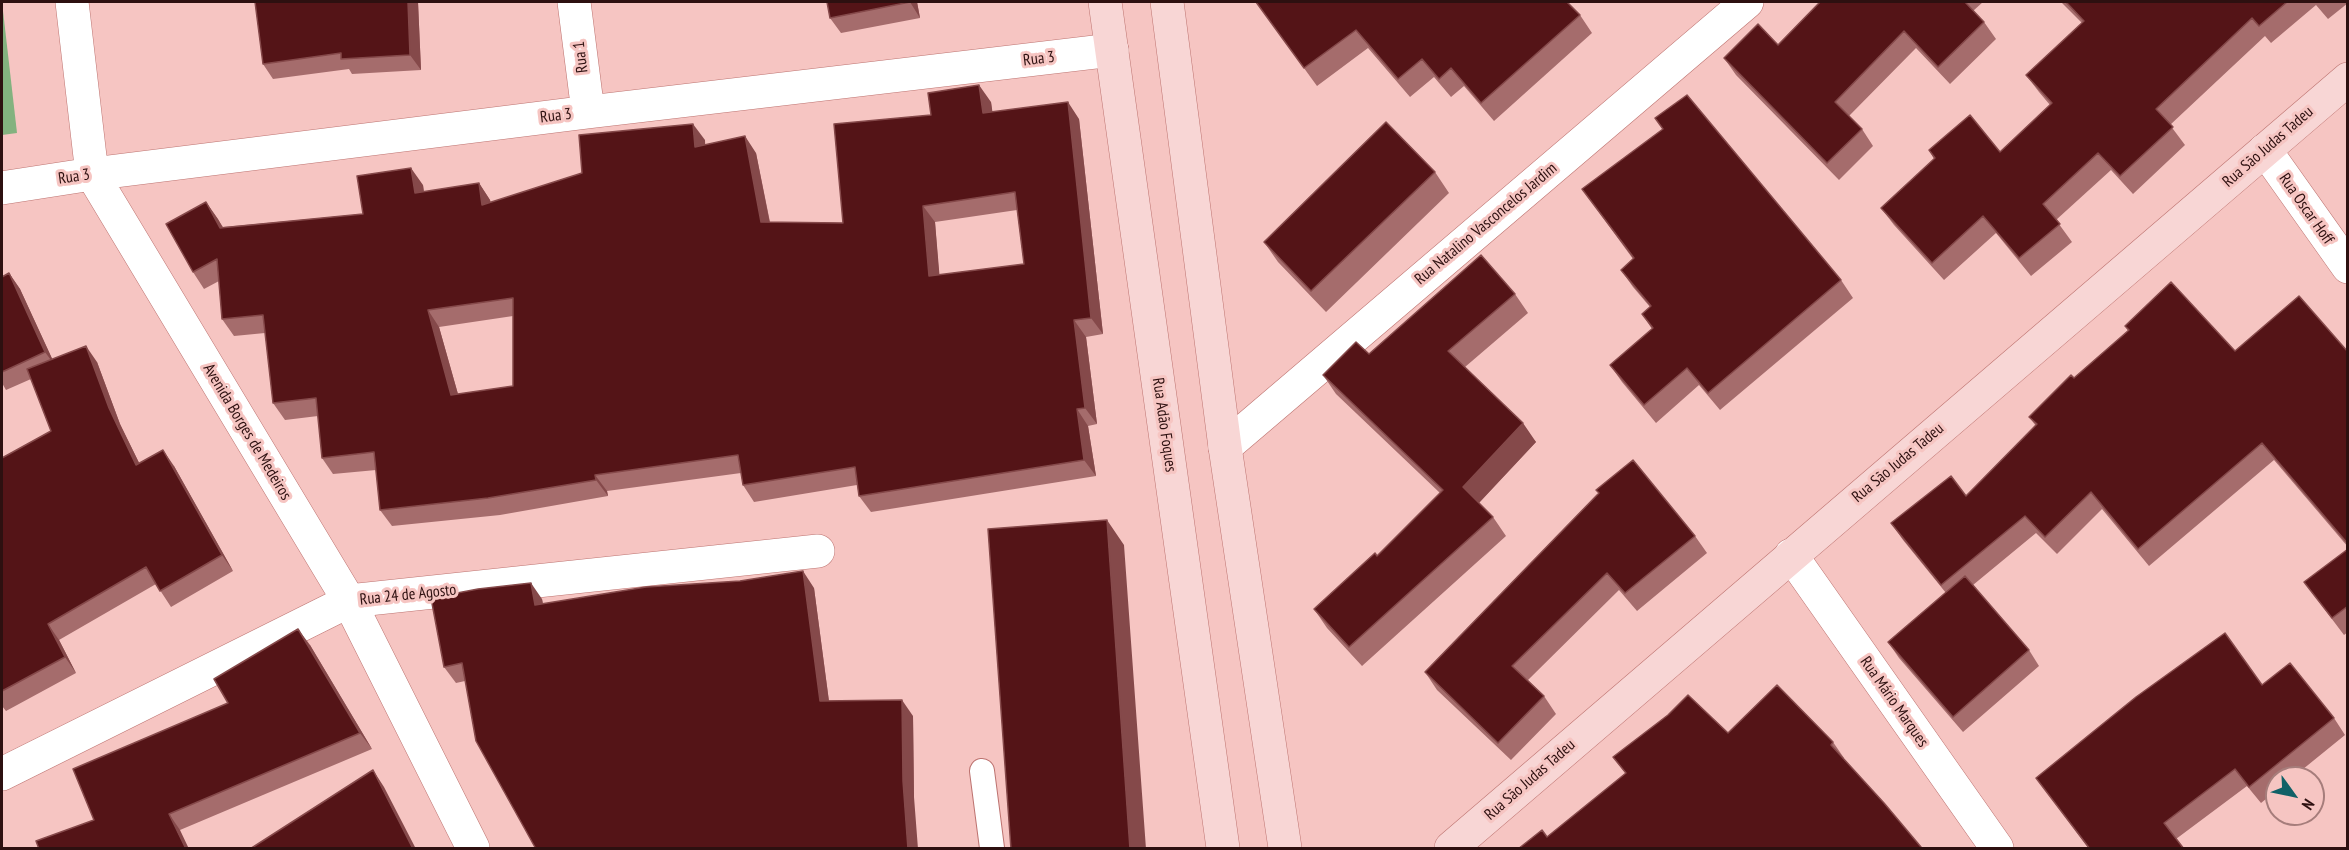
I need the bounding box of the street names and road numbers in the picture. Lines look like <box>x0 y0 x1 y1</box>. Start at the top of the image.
street label: Rua 1 <box>570 40 592 74</box>
street label: Rua 3 <box>1022 48 1056 70</box>
street label: Rua São Judas Tadeu <box>2219 103 2317 191</box>
street label: Rua 3 <box>539 105 573 127</box>
street label: Rua Natalino Vasconcelos Jardim <box>1411 159 1561 289</box>
street label: Rua 3 <box>57 165 91 189</box>
street label: Rua Oscar Hoff <box>2275 170 2337 248</box>
street label: Avenida Borges de Medeiros <box>199 360 295 504</box>
street label: Rua Adão Foques <box>1148 377 1180 473</box>
street label: Rua São Judas Tadeu <box>1848 419 1948 507</box>
street label: Rua 24 de Agosto <box>359 580 457 610</box>
street label: Rua Mário Marques <box>1856 653 1932 751</box>
street label: Rua São Judas Tadeu <box>1481 736 1579 824</box>

